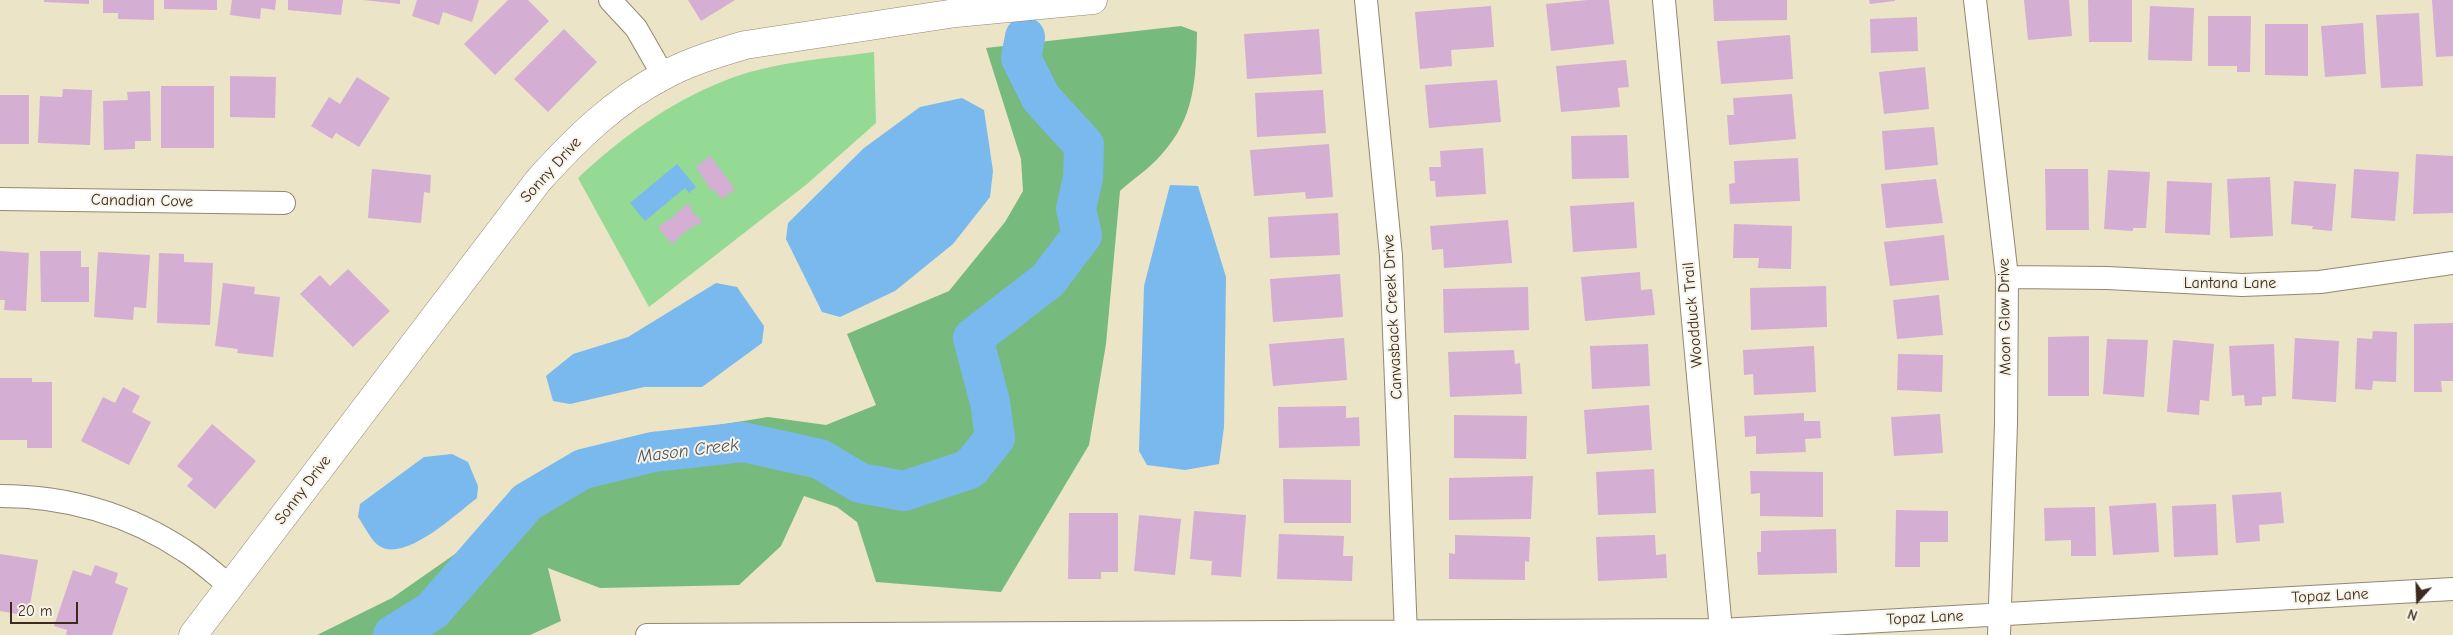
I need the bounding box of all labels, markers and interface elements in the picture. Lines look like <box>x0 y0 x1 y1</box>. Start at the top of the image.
street label: Sonny Drive <box>516 133 586 207</box>
street label: Canadian Cove <box>91 191 193 211</box>
street label: Canvasback Creek Drive <box>1379 234 1407 400</box>
street label: Moon Glow Drive <box>1994 258 2016 376</box>
street label: Woodduck Trail <box>1679 261 1707 369</box>
street label: Lantana Lane <box>2184 273 2276 293</box>
water label: Mason Creek <box>636 434 740 468</box>
street label: Sonny Drive <box>271 452 335 528</box>
north arrow <box>2393 575 2443 625</box>
street label: Topaz Lane <box>2291 584 2369 608</box>
scale bar <box>12 592 80 624</box>
text: 20 m <box>18 602 52 620</box>
text: N <box>2406 605 2420 624</box>
street label: Topaz Lane <box>1886 606 1964 630</box>

